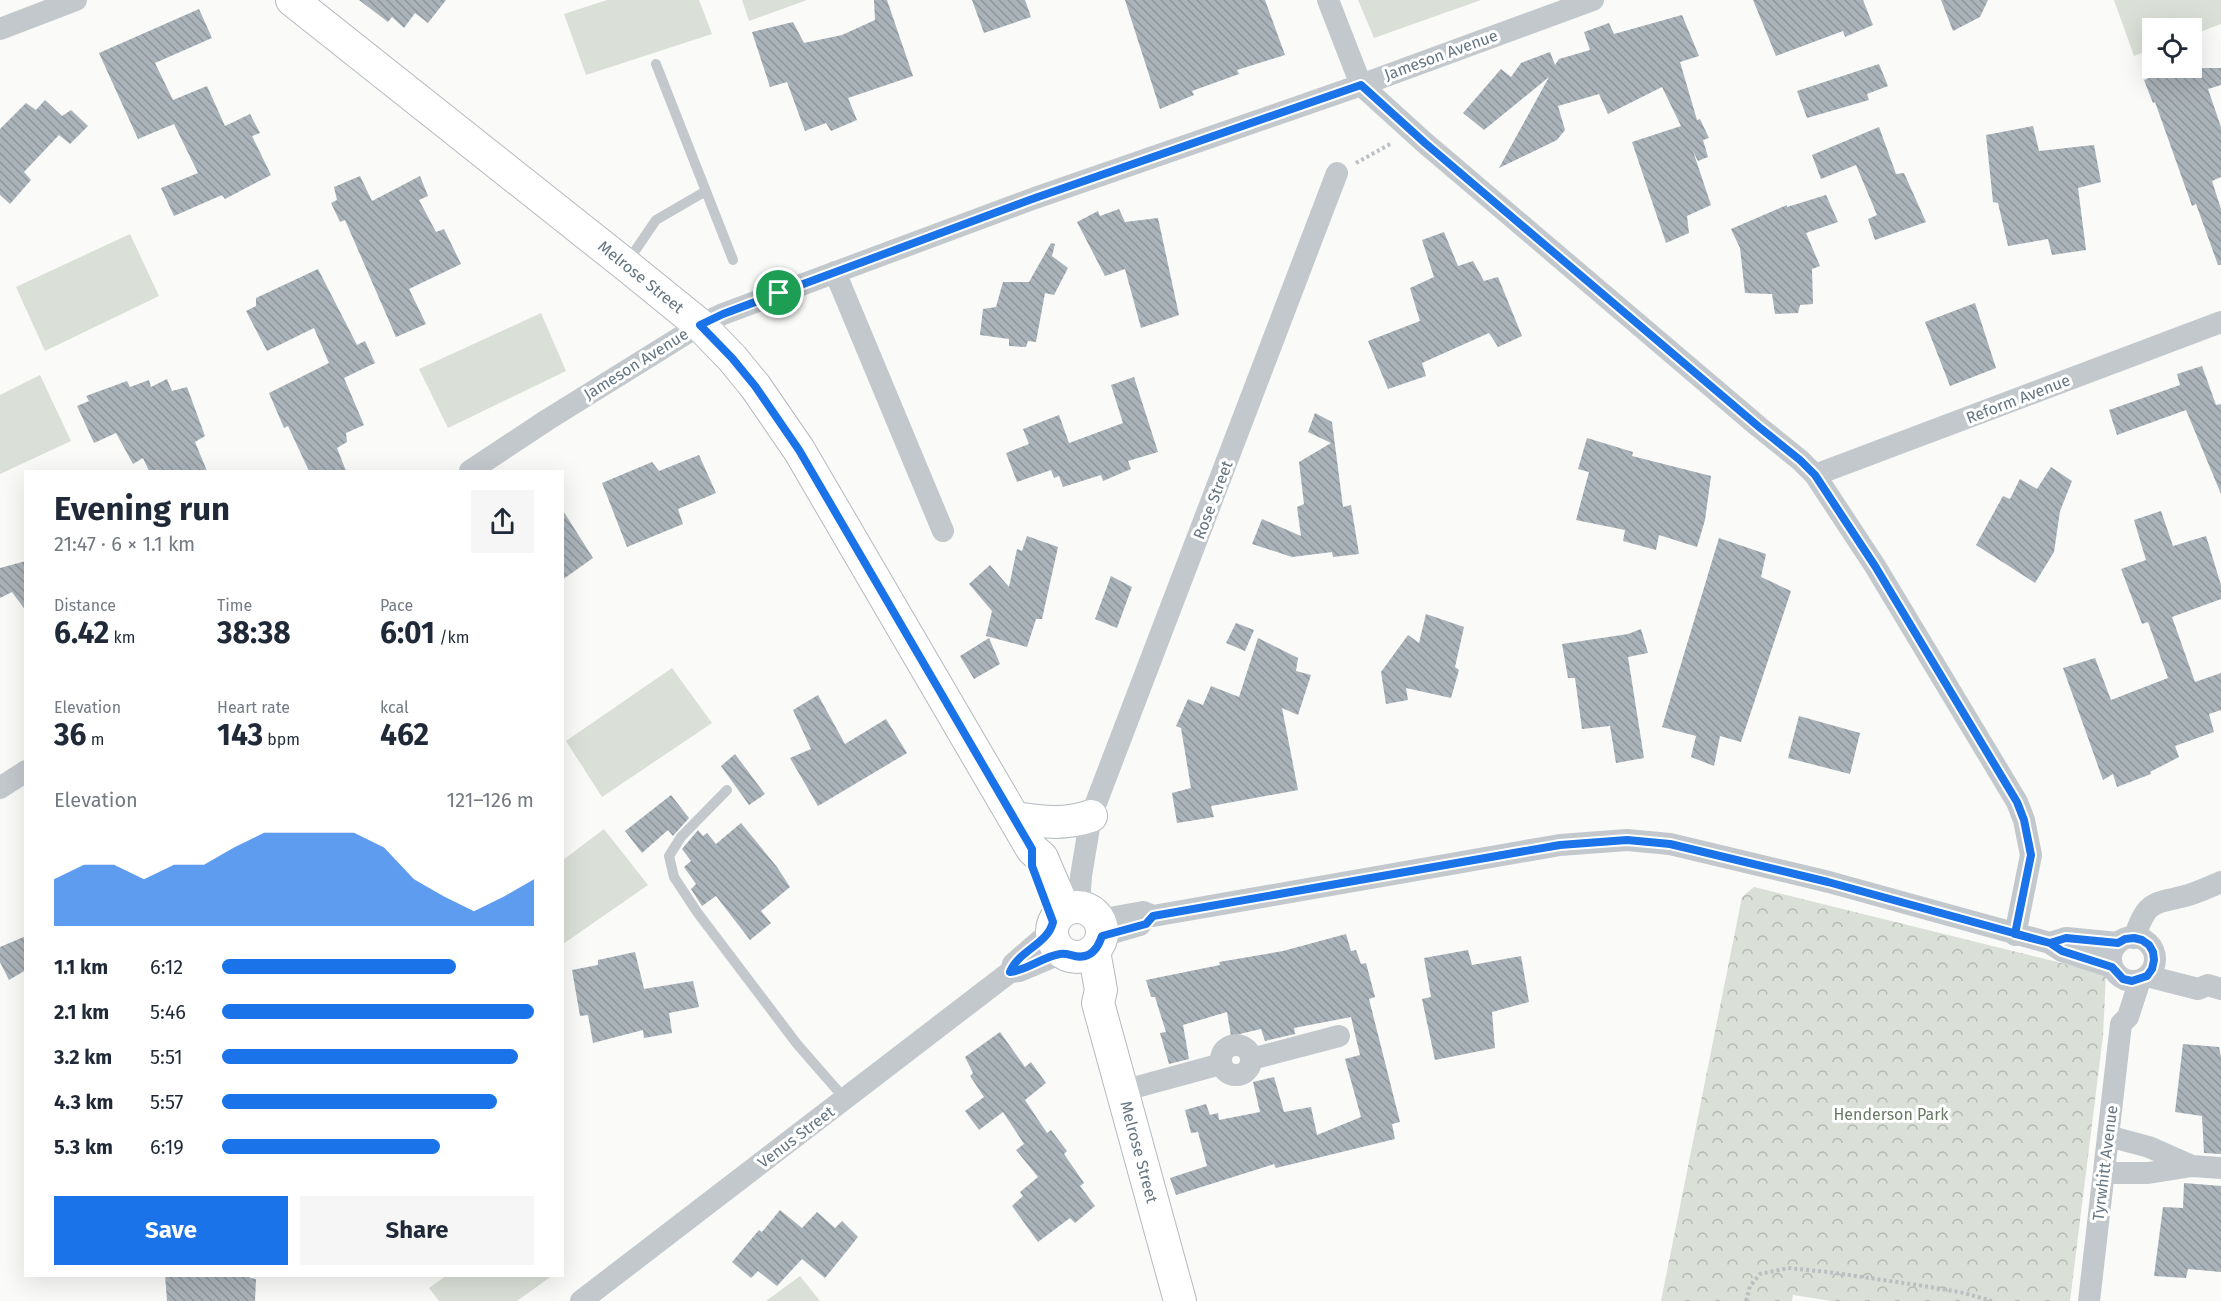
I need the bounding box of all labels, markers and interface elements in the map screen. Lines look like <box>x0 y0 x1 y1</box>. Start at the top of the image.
map controls <box>2142 18 2202 78</box>
button: locate <box>2142 18 2202 78</box>
street label: Jameson Avenue <box>1382 26 1500 84</box>
street label: Melrose Street <box>594 237 688 317</box>
pin <box>753 267 804 318</box>
icon: arrive <box>762 276 795 309</box>
street label: Jameson Avenue <box>580 324 692 404</box>
street label: Reform Avenue <box>1963 370 2073 428</box>
street label: Rose Street <box>1189 458 1237 542</box>
text: Evening run <box>54 489 230 529</box>
button: share <box>471 490 534 553</box>
text: 21:47 · 6 × 1.1 km <box>54 532 195 556</box>
text: Distance <box>54 596 116 615</box>
text: Time <box>217 596 252 615</box>
text: Pace <box>380 596 413 615</box>
text: 6.42 <box>54 615 109 651</box>
text: 38:38 <box>217 615 291 651</box>
text: 6:01 <box>380 615 435 651</box>
text: km <box>109 628 135 647</box>
text: /km <box>435 628 469 647</box>
text: Elevation <box>54 698 121 717</box>
text: Heart rate <box>217 698 290 717</box>
text: kcal <box>380 698 409 717</box>
text: 36 <box>54 717 87 753</box>
text: 143 <box>217 717 263 753</box>
text: 462 <box>380 717 429 753</box>
text: m <box>87 730 104 749</box>
text: bpm <box>263 730 300 749</box>
text: Elevation <box>54 788 138 812</box>
text: 121–126 m <box>447 788 534 812</box>
text: 1.1 km <box>54 955 108 979</box>
text: 6:12 <box>150 955 183 979</box>
text: 2.1 km <box>54 1000 109 1024</box>
text: 5:46 <box>150 1000 186 1024</box>
text: 3.2 km <box>54 1045 112 1069</box>
text: 5:51 <box>150 1045 183 1069</box>
text: 4.3 km <box>54 1090 114 1114</box>
text: 5:57 <box>150 1090 183 1114</box>
street label: Melrose Street <box>1116 1099 1162 1205</box>
street label: Venus Street <box>754 1102 838 1172</box>
street label: Tyrwhitt Avenue <box>2089 1104 2121 1222</box>
park label: Henderson Park <box>1833 1105 1949 1124</box>
text: 5.3 km <box>54 1135 113 1159</box>
text: 6:19 <box>150 1135 184 1159</box>
button: Save <box>54 1196 288 1265</box>
button: Share <box>300 1196 534 1265</box>

